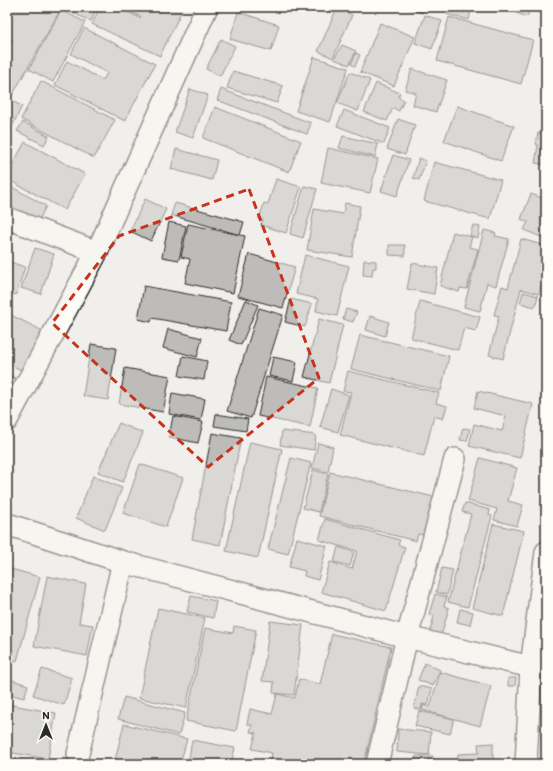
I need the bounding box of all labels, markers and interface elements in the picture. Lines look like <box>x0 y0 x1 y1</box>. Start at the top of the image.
north arrow <box>26 705 66 745</box>
text: N <box>42 709 50 722</box>

